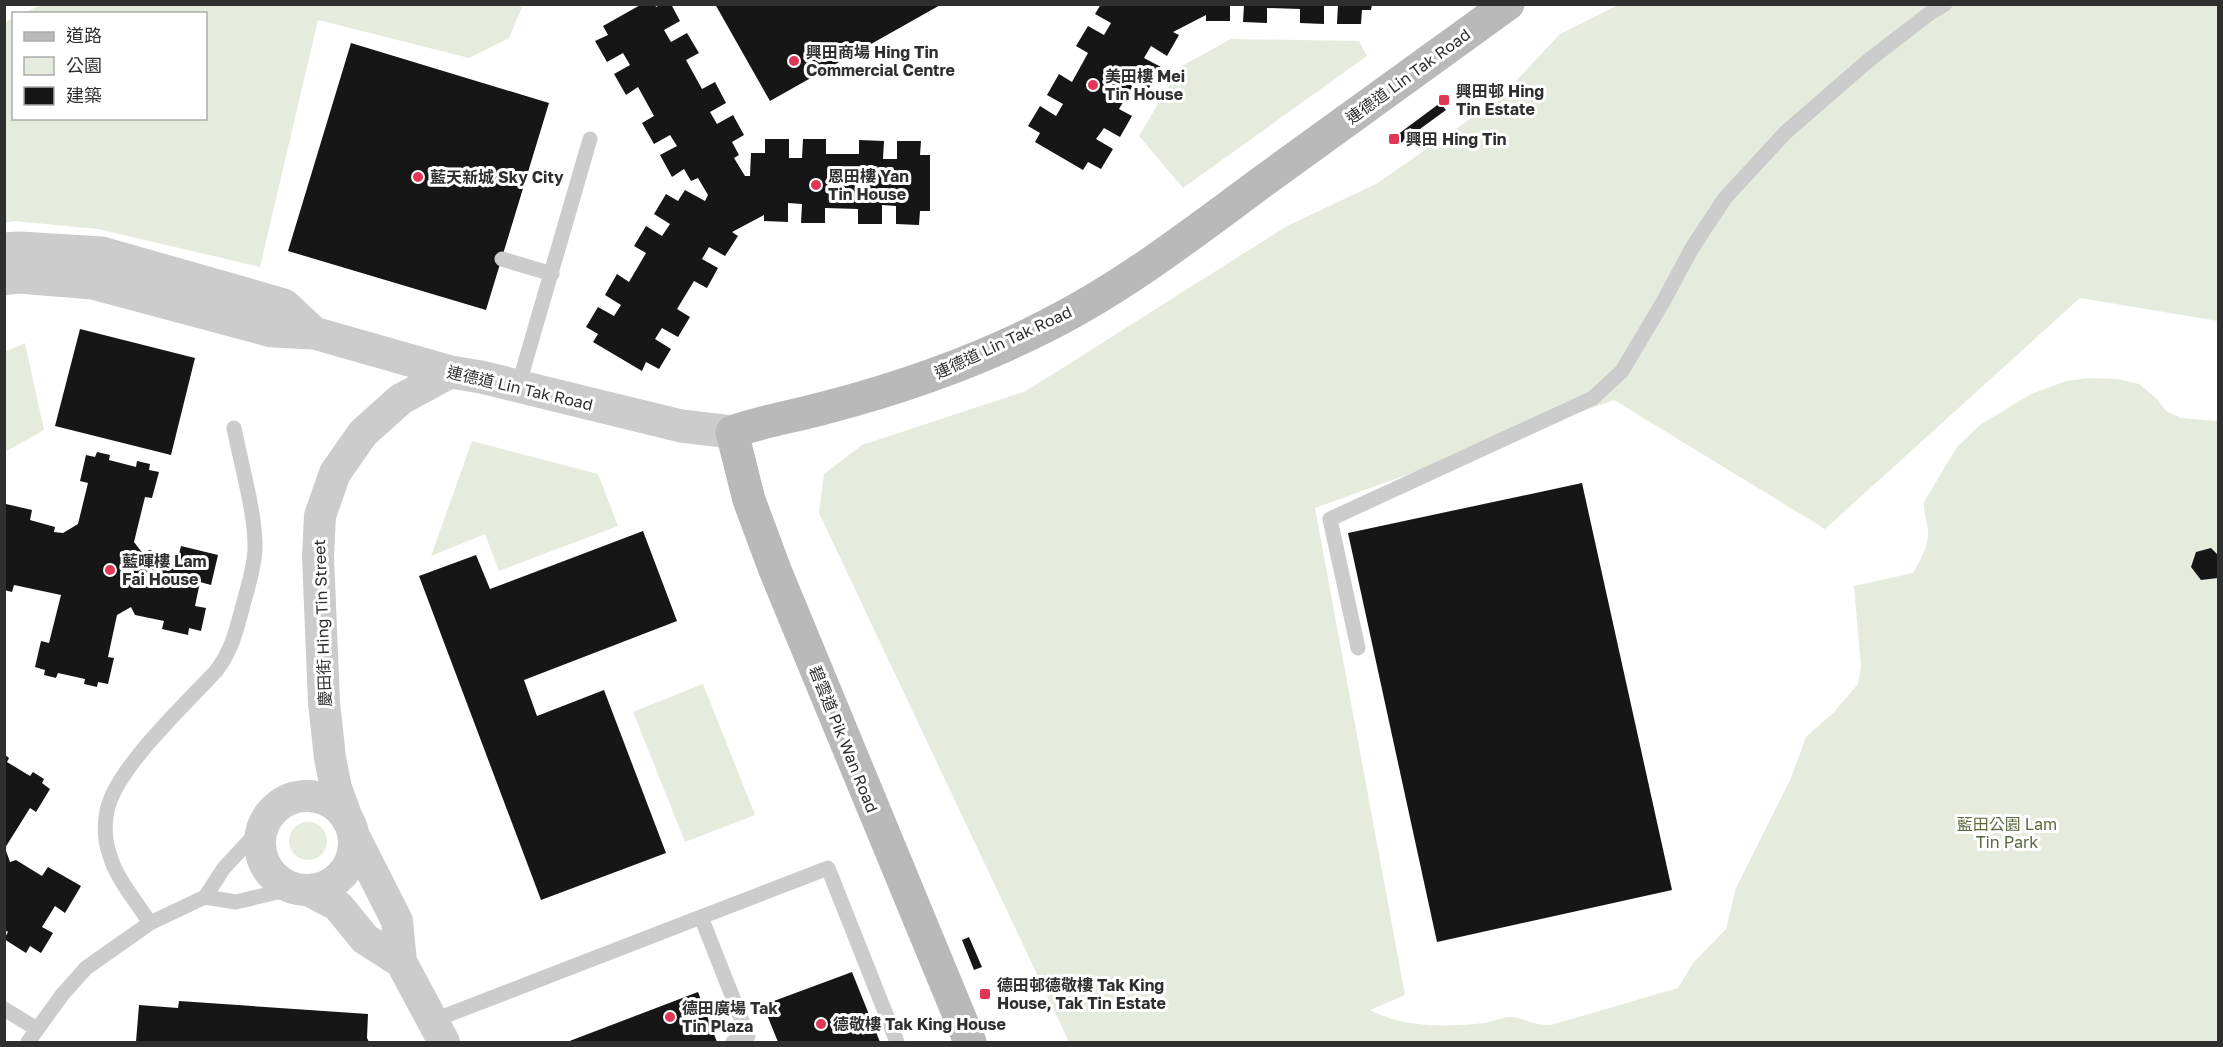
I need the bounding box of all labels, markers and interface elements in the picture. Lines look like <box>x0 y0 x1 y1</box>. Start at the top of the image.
legend <box>12 12 207 120</box>
text: 道路 <box>66 24 102 46</box>
street label: 連德道 Lin Tak Road <box>1342 24 1474 128</box>
place label: 興田商場 Hing Tin Commercial Centre <box>806 42 955 80</box>
text: 公園 <box>66 54 102 76</box>
marker: 興田商場 Hing Tin Commercial Centre <box>787 54 801 68</box>
place label: 美田樓 Mei Tin House <box>1105 66 1185 104</box>
marker: 美田樓 Mei Tin House <box>1086 78 1100 92</box>
place label: 興田邨 Hing Tin Estate <box>1456 81 1544 119</box>
text: 建築 <box>66 84 102 106</box>
marker: 興田邨 Hing Tin Estate <box>1437 93 1451 107</box>
place label: 興田 Hing Tin <box>1406 129 1507 149</box>
marker: 興田 Hing Tin <box>1387 132 1401 146</box>
place label: 恩田樓 Yan Tin House <box>828 166 909 204</box>
place label: 藍天新城 Sky City <box>430 167 564 187</box>
marker: 藍天新城 Sky City <box>411 170 425 184</box>
marker: 恩田樓 Yan Tin House <box>809 178 823 192</box>
street label: 連德道 Lin Tak Road <box>931 301 1075 383</box>
street label: 連德道 Lin Tak Road <box>445 361 595 415</box>
street label: 慶田街 Hing Tin Street <box>309 539 335 707</box>
place label: 藍暉樓 Lam Fai House <box>122 551 207 589</box>
marker: 藍暉樓 Lam Fai House <box>103 563 117 577</box>
street label: 碧雲道 Pik Wan Road <box>805 663 883 815</box>
park label: 藍田公園 Lam Tin Park <box>1957 814 2057 852</box>
place label: 德田邨德敬樓 Tak King House, Tak Tin Estate <box>997 975 1166 1013</box>
marker: 德田邨德敬樓 Tak King House, Tak Tin Estate <box>978 987 992 1001</box>
place label: 德田廣場 Tak Tin Plaza <box>682 998 778 1036</box>
marker: 德田廣場 Tak Tin Plaza <box>663 1010 677 1024</box>
place label: 德敬樓 Tak King House <box>833 1014 1006 1034</box>
marker: 德敬樓 Tak King House <box>814 1017 828 1031</box>

